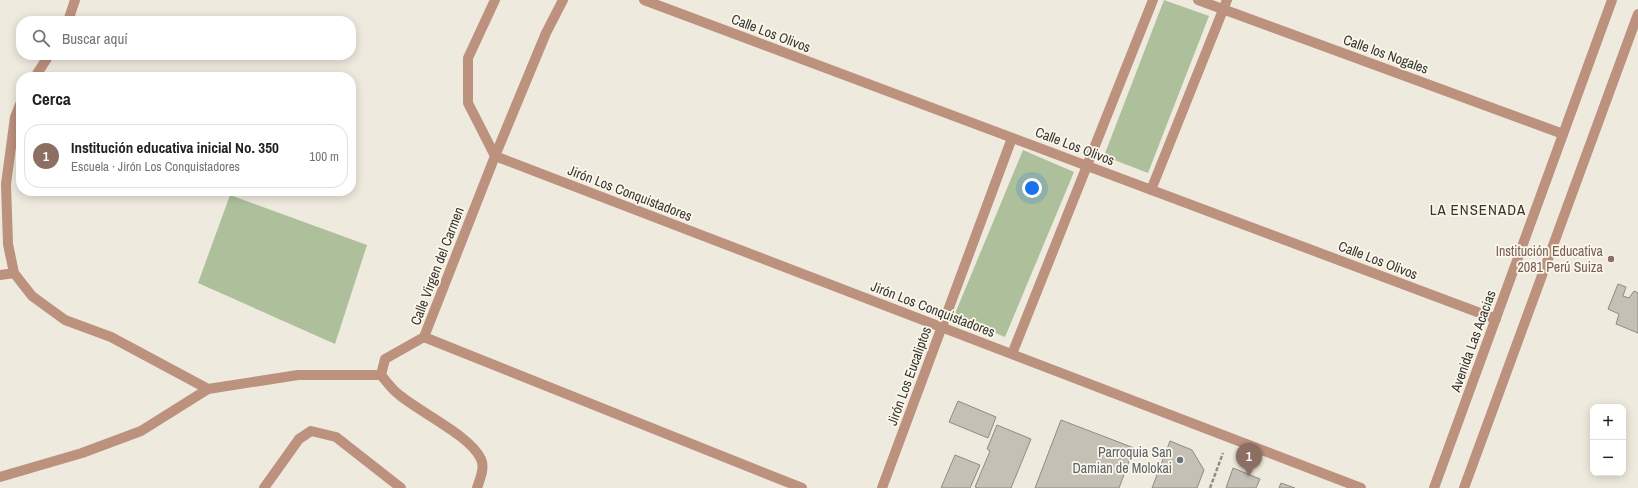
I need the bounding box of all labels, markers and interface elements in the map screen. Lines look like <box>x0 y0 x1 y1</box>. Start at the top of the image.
street label: Calle Los Olivos <box>729 10 813 56</box>
search box <box>16 16 356 60</box>
icon: search <box>30 27 52 49</box>
text: Buscar aquí <box>62 28 128 49</box>
street label: Calle los Nogales <box>1341 30 1431 78</box>
text: Cerca <box>32 87 71 110</box>
street label: Calle Los Olivos <box>1033 123 1117 169</box>
text: Institución educativa inicial No. 350 <box>71 137 279 158</box>
text: 1 <box>43 148 49 165</box>
text: 100 m <box>309 148 339 165</box>
text: Escuela · Jirón Los Conquistadores <box>71 158 240 175</box>
street label: Jirón Los Conquistadores <box>565 161 695 225</box>
your location <box>1022 178 1042 198</box>
district label: LA ENSENADA <box>1430 199 1526 220</box>
street label: Calle Virgen del Carmen <box>406 204 468 328</box>
street label: Calle Los Olivos <box>1336 237 1420 283</box>
place label: Institución Educativa 2081 Perú Suiza <box>1496 242 1604 276</box>
marker: Institución Educativa 2081 Perú Suiza <box>1606 254 1616 264</box>
street label: Jirón Los Conquistadores <box>868 277 998 341</box>
street label: Avenida Las Acacias <box>1446 287 1500 395</box>
street label: Jirón Los Eucaliptos <box>883 324 935 428</box>
map controls <box>1590 404 1626 476</box>
button: + <box>1590 404 1626 440</box>
button: − <box>1590 440 1626 476</box>
place label: Parroquia San Damian de Molokai <box>1072 443 1172 477</box>
pin: 1 <box>1236 443 1262 476</box>
marker: Parroquia San Damian de Molokai <box>1175 455 1185 465</box>

